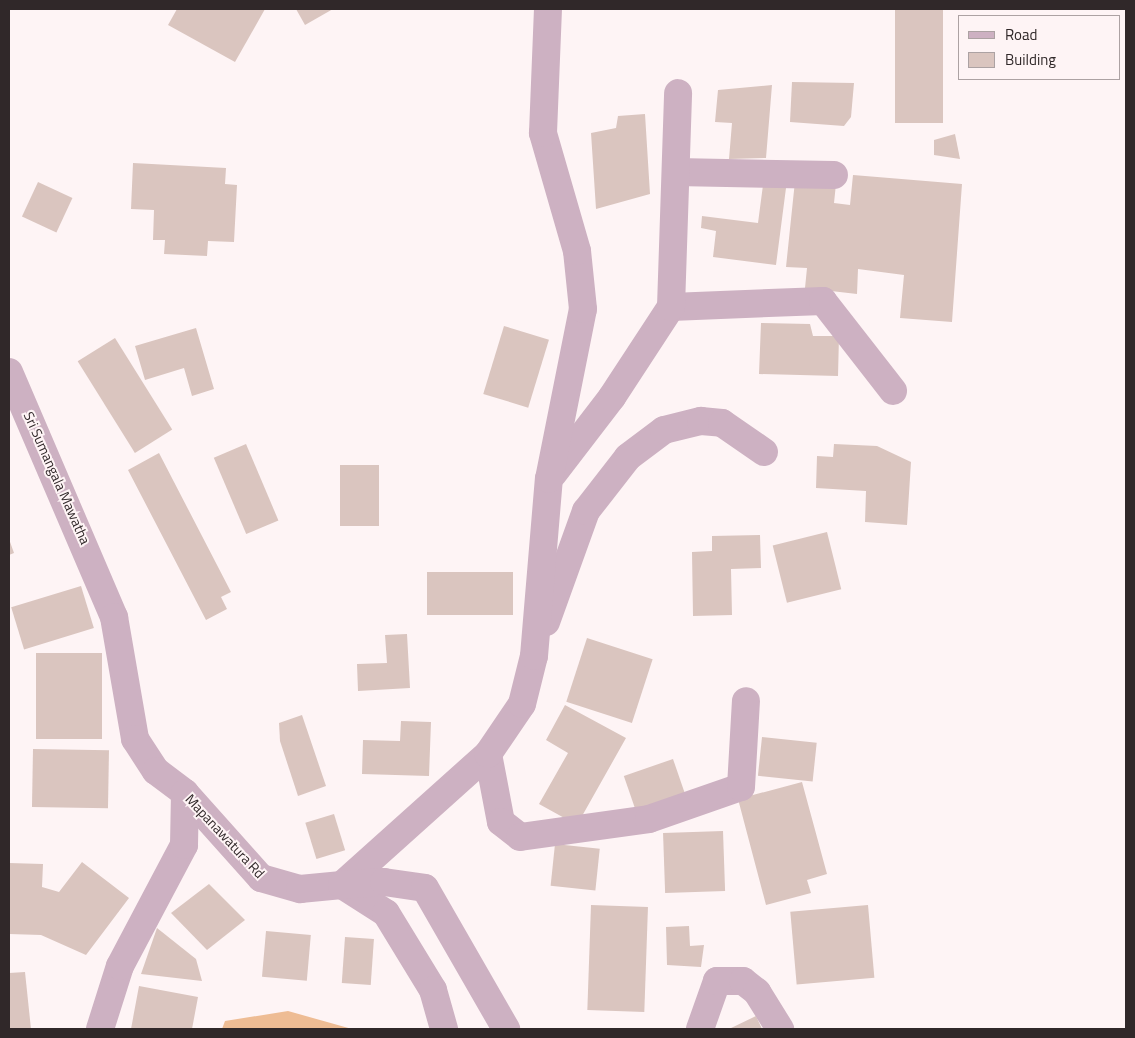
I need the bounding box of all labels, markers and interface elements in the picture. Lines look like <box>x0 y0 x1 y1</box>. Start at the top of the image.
legend <box>958 15 1120 80</box>
text: Road <box>1005 23 1037 46</box>
text: Building <box>1005 48 1056 71</box>
street label: Sri Sumangala Mawatha <box>20 409 94 547</box>
street label: Mapanawatura Rd <box>182 791 268 881</box>

